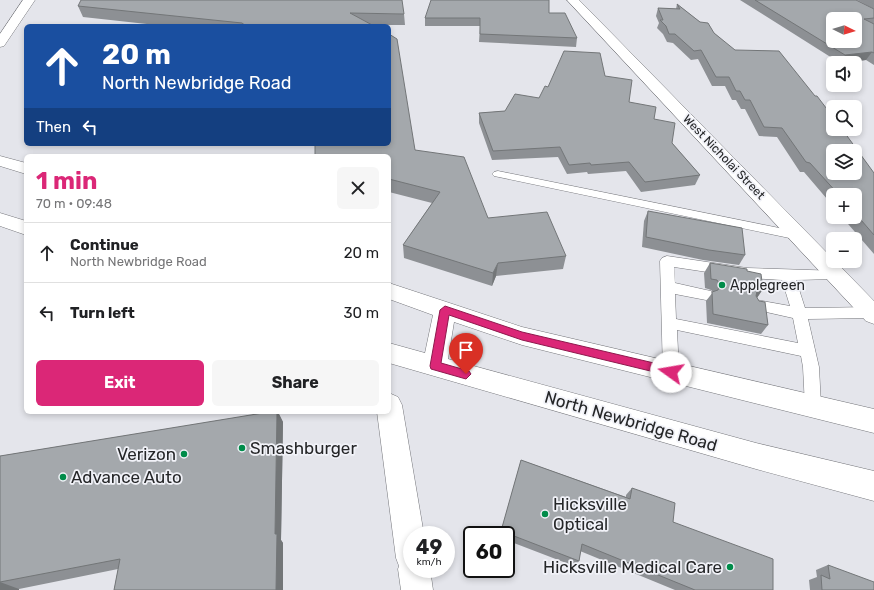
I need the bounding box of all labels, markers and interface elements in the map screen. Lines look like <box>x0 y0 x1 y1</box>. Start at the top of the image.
north arrow <box>826 12 862 48</box>
map controls <box>826 12 862 268</box>
text: 20 m <box>102 38 171 71</box>
icon: ahead <box>36 40 88 92</box>
button: sound <box>826 56 862 92</box>
text: North Newbridge Road <box>102 72 291 94</box>
button: search <box>826 100 862 136</box>
street label: West Nicholai Street <box>680 112 768 202</box>
icon: left <box>79 116 101 138</box>
text: Then <box>36 118 71 136</box>
button: layers <box>826 144 862 180</box>
text: 1 min <box>36 167 97 195</box>
button: close <box>337 167 379 209</box>
button: + <box>826 188 862 224</box>
text: 70 m · 09:48 <box>36 196 112 211</box>
button: − <box>826 232 862 268</box>
text: Continue <box>70 236 139 254</box>
icon: ahead <box>36 242 58 264</box>
text: 20 m <box>344 244 379 262</box>
text: North Newbridge Road <box>70 254 207 269</box>
place label: Applegreen <box>730 277 805 294</box>
marker: Applegreen <box>717 280 727 290</box>
icon: left <box>36 302 58 324</box>
text: Turn left <box>70 304 135 322</box>
text: 30 m <box>343 304 379 322</box>
pin <box>449 333 483 374</box>
icon: arrive <box>455 339 477 361</box>
position arrow <box>650 351 692 393</box>
button: Exit <box>36 360 204 406</box>
button: Share <box>212 360 379 406</box>
street label: North Newbridge Road <box>542 387 720 455</box>
place label: Smashburger <box>250 438 357 458</box>
marker: Smashburger <box>237 443 247 453</box>
place label: Verizon <box>117 444 176 464</box>
marker: Verizon <box>179 449 189 459</box>
place label: Advance Auto <box>71 467 182 487</box>
marker: Advance Auto <box>58 472 68 482</box>
place label: Hicksville Optical <box>553 494 627 534</box>
marker: Hicksville Optical <box>540 509 550 519</box>
speed limit sign: 60 <box>463 526 515 578</box>
text: 49 <box>416 535 442 559</box>
text: km/h <box>417 556 441 568</box>
place label: Hicksville Medical Care <box>543 557 722 577</box>
marker: Hicksville Medical Care <box>725 562 735 572</box>

